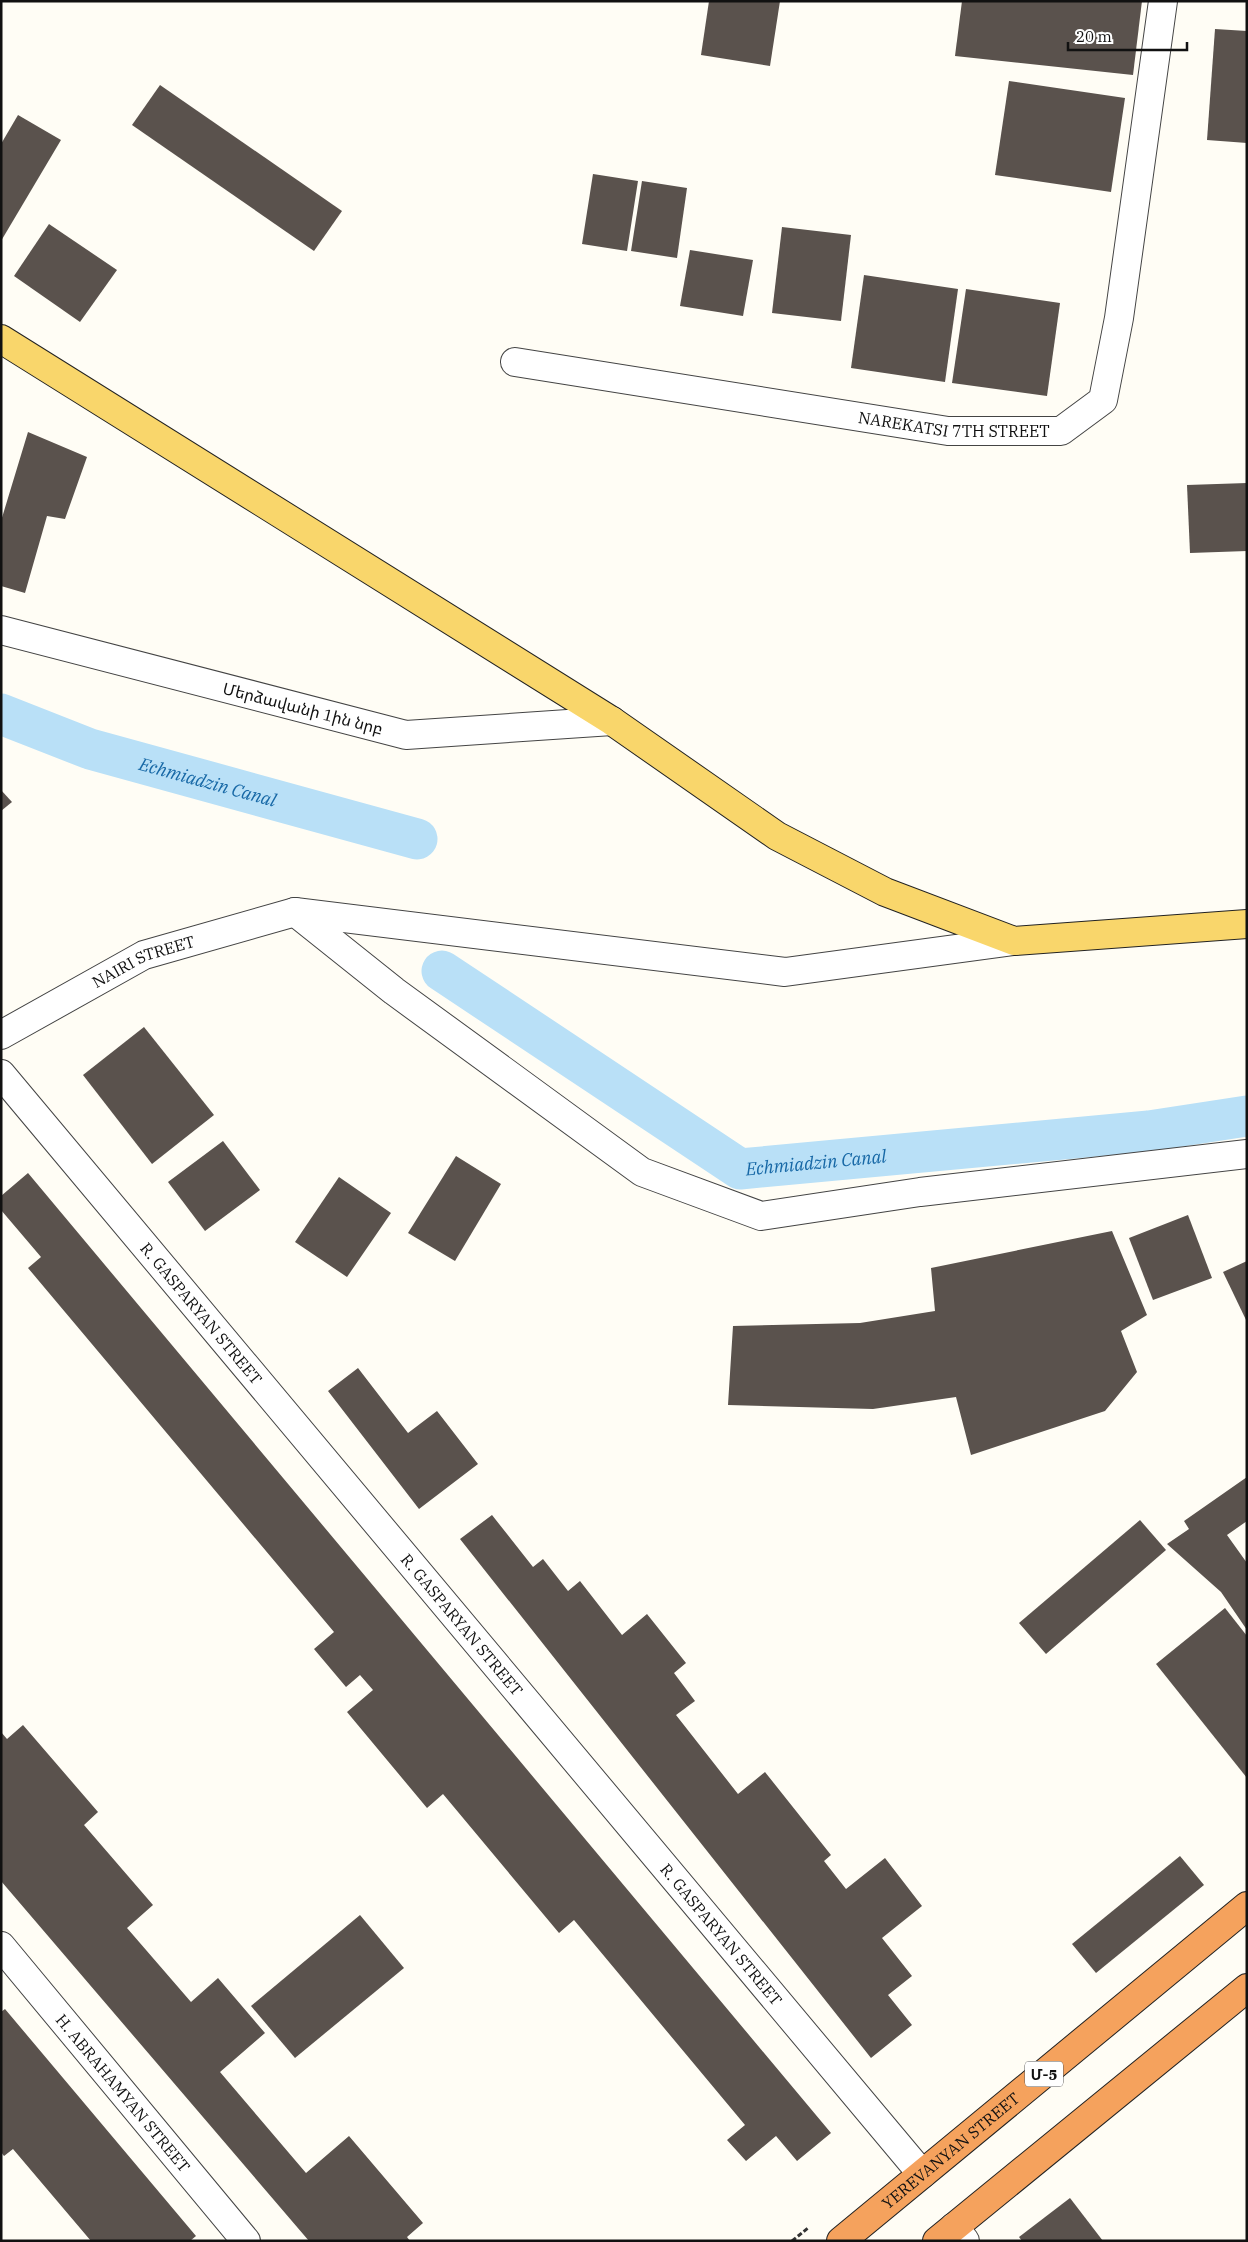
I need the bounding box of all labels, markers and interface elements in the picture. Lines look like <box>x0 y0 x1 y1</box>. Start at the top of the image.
scale bar <box>1068 20 1187 52</box>
text: 20 m <box>1076 27 1112 46</box>
street label: NAREKATSI 7TH STREET <box>857 407 1050 441</box>
street label: Մերձավանի 1ին նրբ <box>221 678 385 739</box>
water label: Echmiadzin Canal <box>136 751 280 812</box>
street label: NAIRI STREET <box>89 931 197 992</box>
water label: Echmiadzin Canal <box>744 1144 888 1180</box>
street label: R. GASPARYAN STREET <box>136 1238 266 1388</box>
street label: R. GASPARYAN STREET <box>397 1549 527 1700</box>
street label: R. GASPARYAN STREET <box>656 1859 786 2009</box>
street label: H. ABRAHAMYAN STREET <box>52 2010 194 2176</box>
road number: Մ-5 <box>1025 2062 1063 2086</box>
street label: YEREVANYAN STREET <box>878 2088 1023 2213</box>

